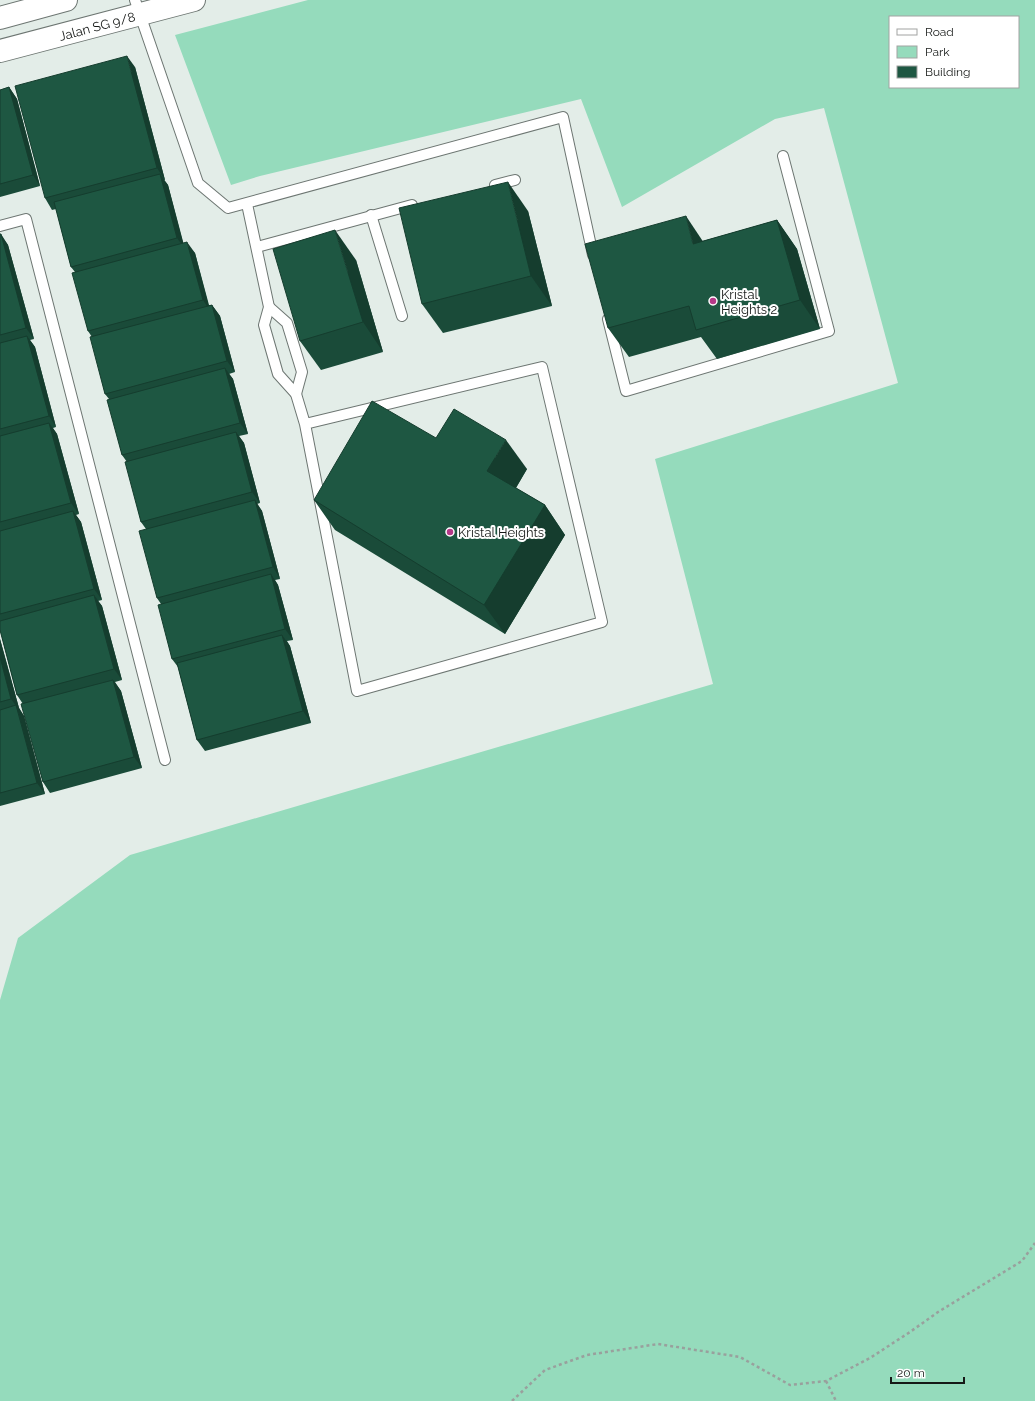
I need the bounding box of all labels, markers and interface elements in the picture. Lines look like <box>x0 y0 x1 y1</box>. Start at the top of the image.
street label: Jalan SG 9/8 <box>57 9 137 44</box>
legend <box>889 16 1019 88</box>
text: Road <box>925 25 954 39</box>
text: Park <box>925 45 950 59</box>
text: Building <box>925 65 971 79</box>
place label: Kristal Heights 2 <box>721 287 777 317</box>
marker: Kristal Heights 2 <box>708 296 718 306</box>
place label: Kristal Heights <box>458 525 544 540</box>
marker: Kristal Heights <box>445 527 455 537</box>
scale bar <box>891 1359 964 1385</box>
text: 20 m <box>897 1366 925 1380</box>

